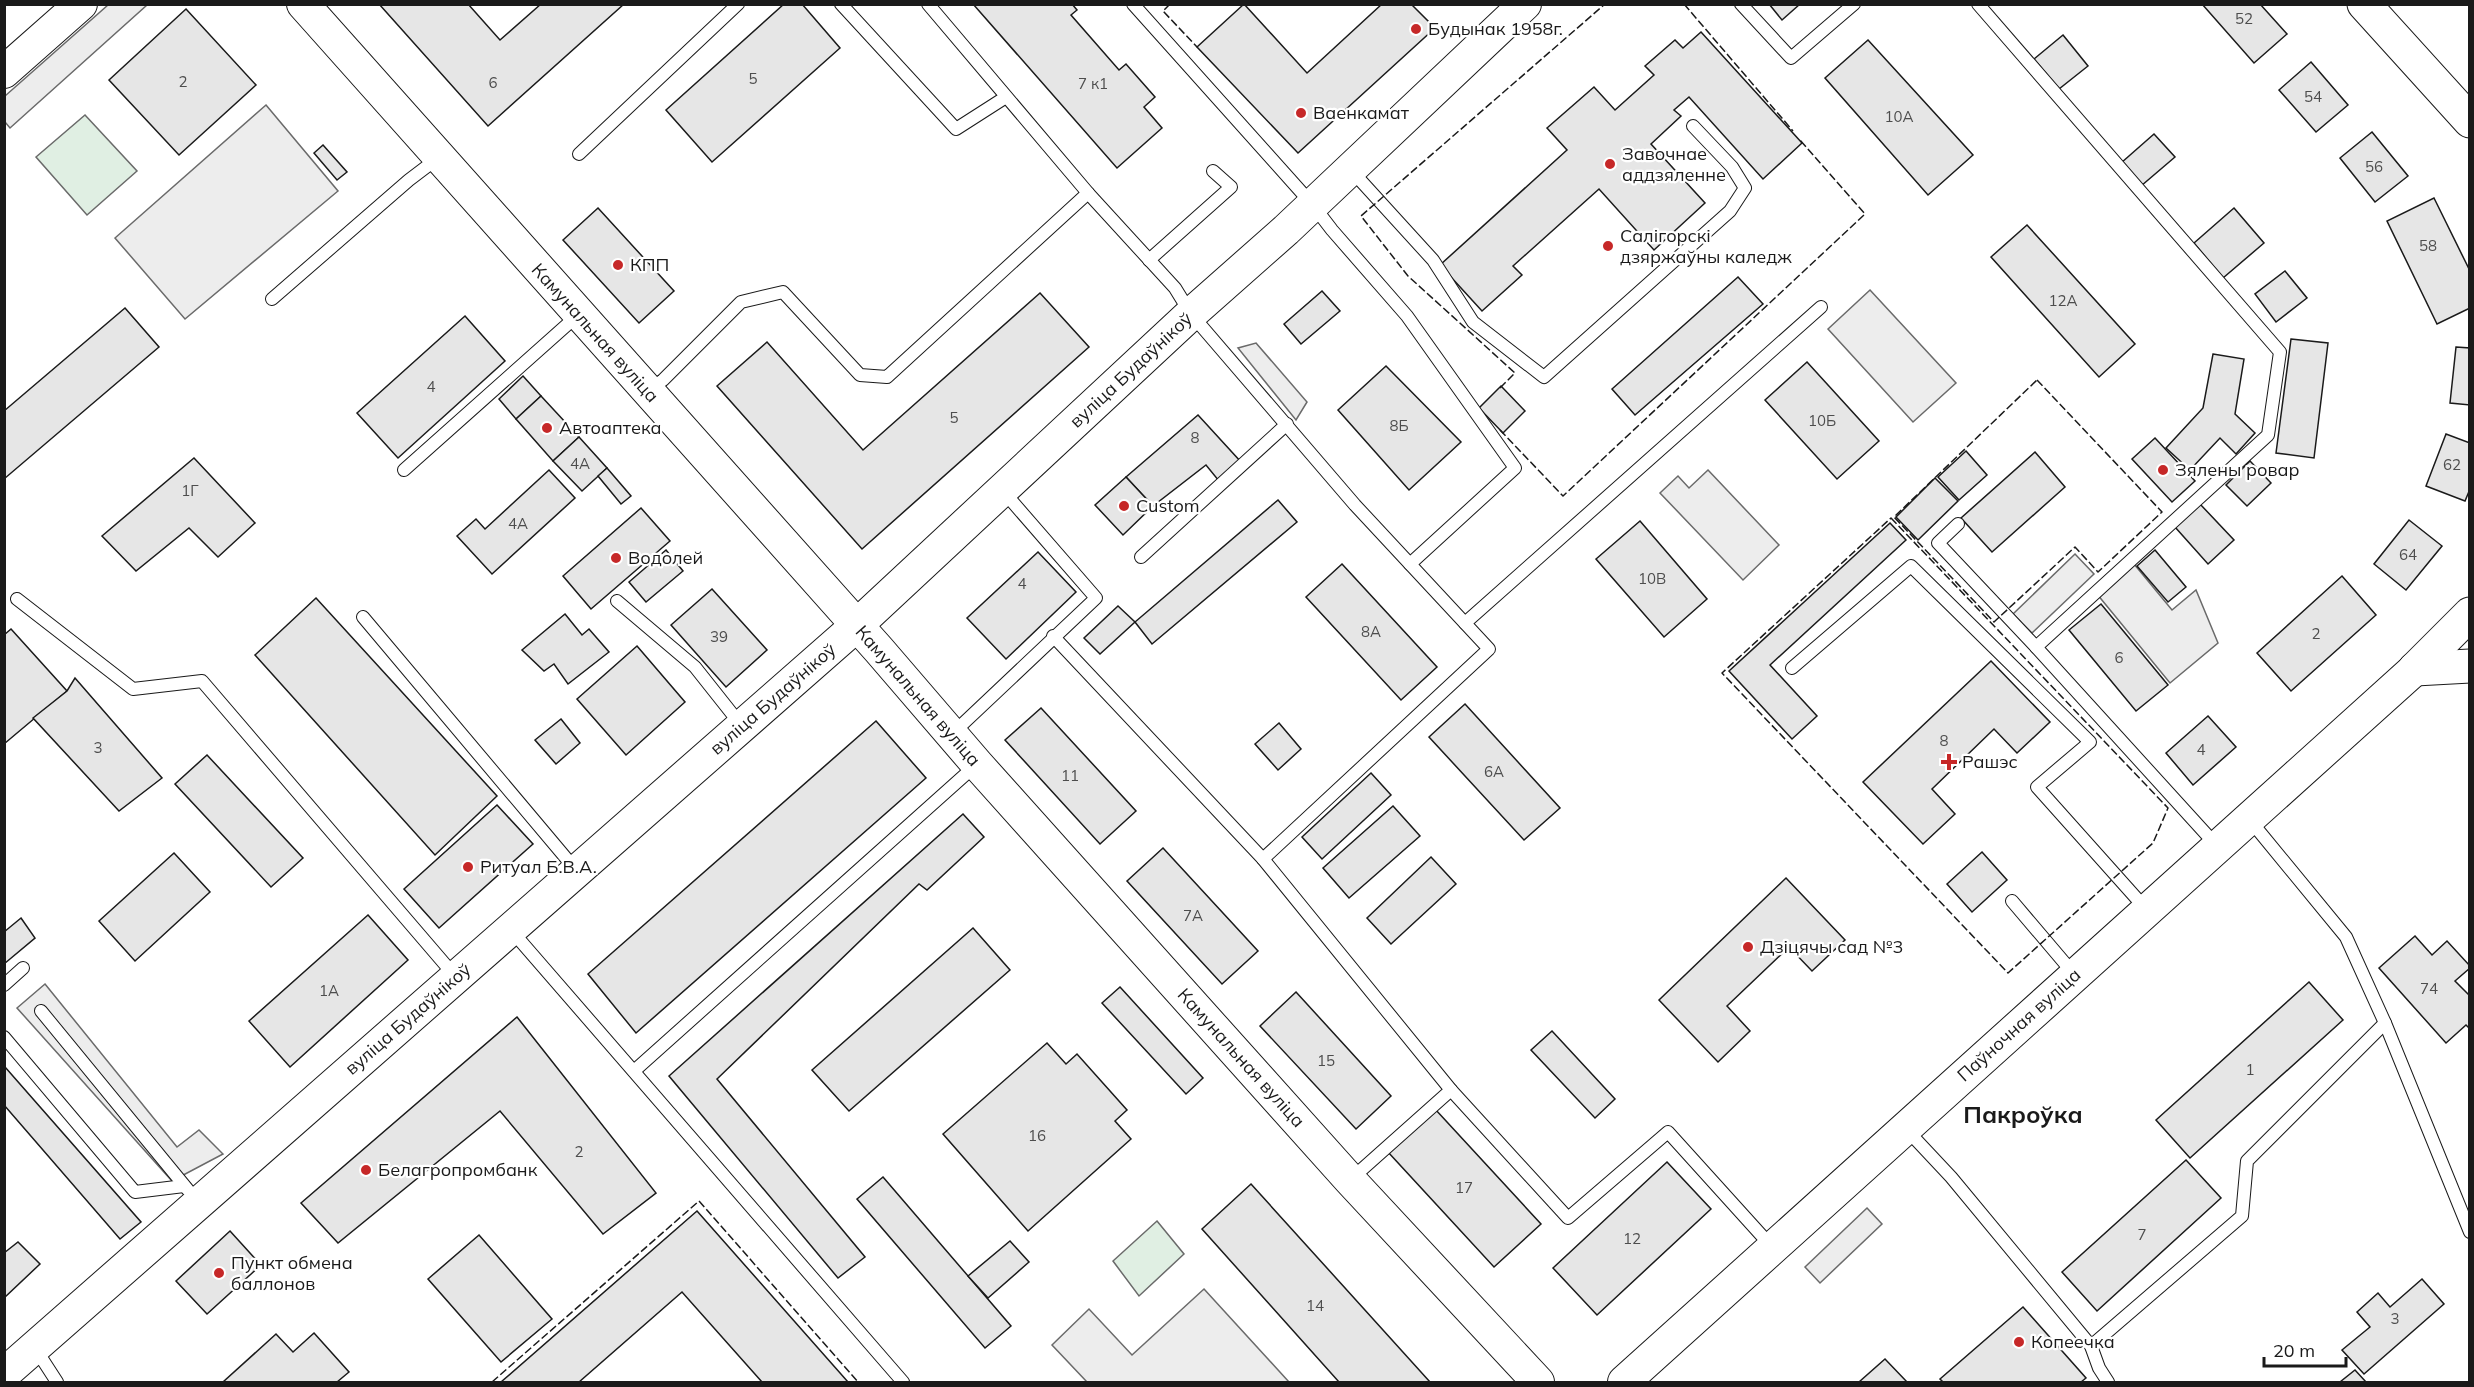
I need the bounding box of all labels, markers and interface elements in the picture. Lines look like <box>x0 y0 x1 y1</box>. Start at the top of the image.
house number: 52 <box>2235 9 2253 28</box>
place label: Будынак 1958г. <box>1428 17 1563 40</box>
marker: Будынак 1958г. <box>1409 22 1423 36</box>
house number: 5 <box>748 69 758 88</box>
house number: 2 <box>178 72 188 91</box>
house number: 6 <box>488 73 498 92</box>
house number: 7 к1 <box>1078 74 1108 93</box>
house number: 54 <box>2304 87 2322 106</box>
place label: Ваенкамат <box>1313 101 1410 124</box>
marker: Ваенкамат <box>1294 106 1308 120</box>
house number: 10А <box>1884 107 1914 126</box>
place label: Завочнае аддзяленне <box>1622 142 1726 186</box>
marker: Завочнае аддзяленне <box>1603 157 1617 171</box>
house number: 56 <box>2365 157 2383 176</box>
place label: Салігорскі дзяржаўны каледж <box>1620 224 1792 268</box>
house number: 58 <box>2419 236 2437 255</box>
marker: Салігорскі дзяржаўны каледж <box>1601 239 1615 253</box>
place label: КПП <box>630 253 669 276</box>
street label: Камунальная вуліца <box>527 258 664 407</box>
marker: КПП <box>611 258 625 272</box>
house number: 12А <box>2048 291 2078 310</box>
street label: вуліца Будаўнікоў <box>1065 307 1197 432</box>
house number: 4 <box>426 377 436 396</box>
house number: 5 <box>949 408 959 427</box>
house number: 10Б <box>1808 411 1836 430</box>
place label: Автоаптека <box>559 416 662 439</box>
house number: 8Б <box>1389 416 1409 435</box>
marker: Автоаптека <box>540 421 554 435</box>
house number: 8 <box>1190 428 1200 447</box>
house number: 4А <box>570 454 590 473</box>
house number: 62 <box>2443 455 2461 474</box>
place label: Зялены ровар <box>2175 458 2299 481</box>
marker: Зялены ровар <box>2156 463 2170 477</box>
house number: 1Г <box>181 481 199 500</box>
place label: Custom <box>1136 494 1200 517</box>
marker: Custom <box>1117 499 1131 513</box>
house number: 4А <box>508 514 528 533</box>
house number: 64 <box>2399 545 2417 564</box>
place label: Водолей <box>628 546 703 569</box>
marker: Водолей <box>609 551 623 565</box>
house number: 10В <box>1638 569 1666 588</box>
house number: 4 <box>1017 574 1027 593</box>
street label: Камунальная вуліца <box>851 620 986 771</box>
house number: 8А <box>1361 622 1381 641</box>
house number: 2 <box>2311 624 2321 643</box>
house number: 39 <box>710 627 728 646</box>
street label: вуліца Будаўнікоў <box>705 638 841 760</box>
house number: 6 <box>2114 648 2124 667</box>
house number: 8 <box>1939 731 1949 750</box>
house number: 3 <box>93 738 103 757</box>
house number: 4 <box>2196 740 2206 759</box>
place label: Рашэс <box>1962 750 2018 773</box>
marker: Рашэс <box>1940 753 1958 771</box>
house number: 6А <box>1484 762 1504 781</box>
house number: 11 <box>1061 766 1079 785</box>
place label: Ритуал Б.В.А. <box>480 855 597 878</box>
marker: Ритуал Б.В.А. <box>461 860 475 874</box>
house number: 7А <box>1183 906 1203 925</box>
place label: Дзіцячы сад №3 <box>1760 935 1903 958</box>
marker: Дзіцячы сад №3 <box>1741 940 1755 954</box>
street label: вуліца Будаўнікоў <box>340 958 476 1080</box>
street label: Паўночная вуліца <box>1952 963 2085 1086</box>
house number: 74 <box>2420 979 2438 998</box>
house number: 1А <box>319 981 339 1000</box>
street label: Камунальная вуліца <box>1173 983 1310 1132</box>
house number: 15 <box>1317 1051 1335 1070</box>
house number: 1 <box>2245 1060 2255 1079</box>
district label: Пакроўка <box>1963 1099 2083 1129</box>
house number: 16 <box>1028 1126 1046 1145</box>
house number: 2 <box>574 1142 584 1161</box>
place label: Белагропромбанк <box>378 1158 538 1181</box>
marker: Белагропромбанк <box>359 1163 373 1177</box>
house number: 17 <box>1455 1178 1473 1197</box>
house number: 7 <box>2137 1225 2147 1244</box>
house number: 12 <box>1623 1229 1641 1248</box>
place label: Пункт обмена баллонов <box>231 1251 353 1295</box>
marker: Пункт обмена баллонов <box>212 1266 226 1280</box>
house number: 14 <box>1306 1296 1324 1315</box>
house number: 3 <box>2390 1309 2400 1328</box>
place label: Копеечка <box>2031 1330 2115 1353</box>
scale bar <box>2264 1330 2346 1368</box>
marker: Копеечка <box>2012 1335 2026 1349</box>
text: 20 m <box>2273 1339 2315 1362</box>

